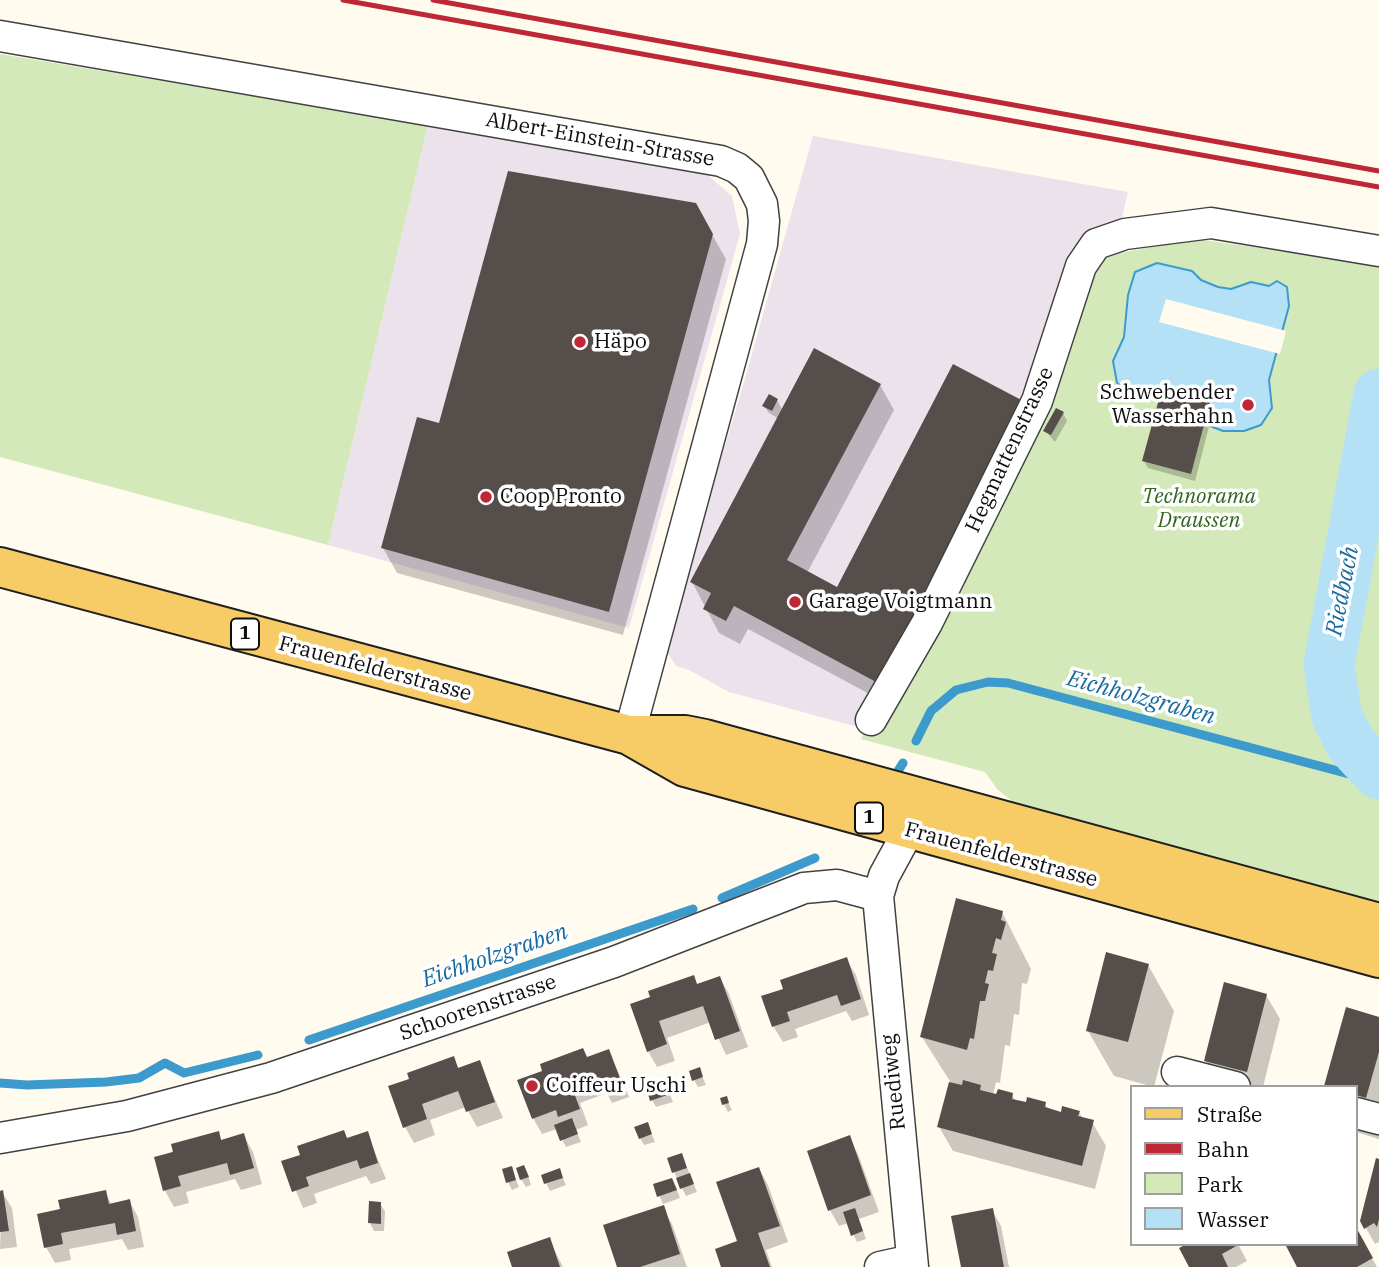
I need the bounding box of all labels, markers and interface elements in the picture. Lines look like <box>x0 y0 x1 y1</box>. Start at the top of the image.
street label: Albert-Einstein-Strasse <box>484 107 716 173</box>
place label: Häpo <box>594 329 647 355</box>
marker: Häpo <box>572 334 588 350</box>
street label: Hegmattenstrasse <box>961 363 1059 537</box>
place label: Schwebender Wasserhahn <box>1100 380 1234 430</box>
marker: Schwebender Wasserhahn <box>1240 397 1256 413</box>
place label: Coop Pronto <box>500 484 622 510</box>
park label: Technorama Draussen <box>1142 484 1256 534</box>
marker: Coop Pronto <box>478 489 494 505</box>
water label: Riedbach <box>1321 544 1365 638</box>
place label: Garage Voigtmann <box>809 589 992 615</box>
marker: Garage Voigtmann <box>787 594 803 610</box>
road number: 1 <box>231 618 259 650</box>
street label: Frauenfelderstrasse <box>276 631 474 707</box>
water label: Eichholzgraben <box>1064 665 1218 731</box>
road number: 1 <box>855 803 883 834</box>
street label: Frauenfelderstrasse <box>902 817 1100 893</box>
water label: Eichholzgraben <box>419 918 571 994</box>
street label: Schoorenstrasse <box>396 969 560 1047</box>
street label: Ruediweg <box>876 1033 912 1131</box>
place label: Coiffeur Uschi <box>546 1073 687 1099</box>
marker: Coiffeur Uschi <box>524 1078 540 1094</box>
legend <box>1130 1085 1358 1246</box>
text: Straße <box>1197 1100 1262 1128</box>
text: Bahn <box>1197 1135 1249 1163</box>
text: Park <box>1197 1170 1243 1198</box>
text: Wasser <box>1197 1205 1268 1233</box>

